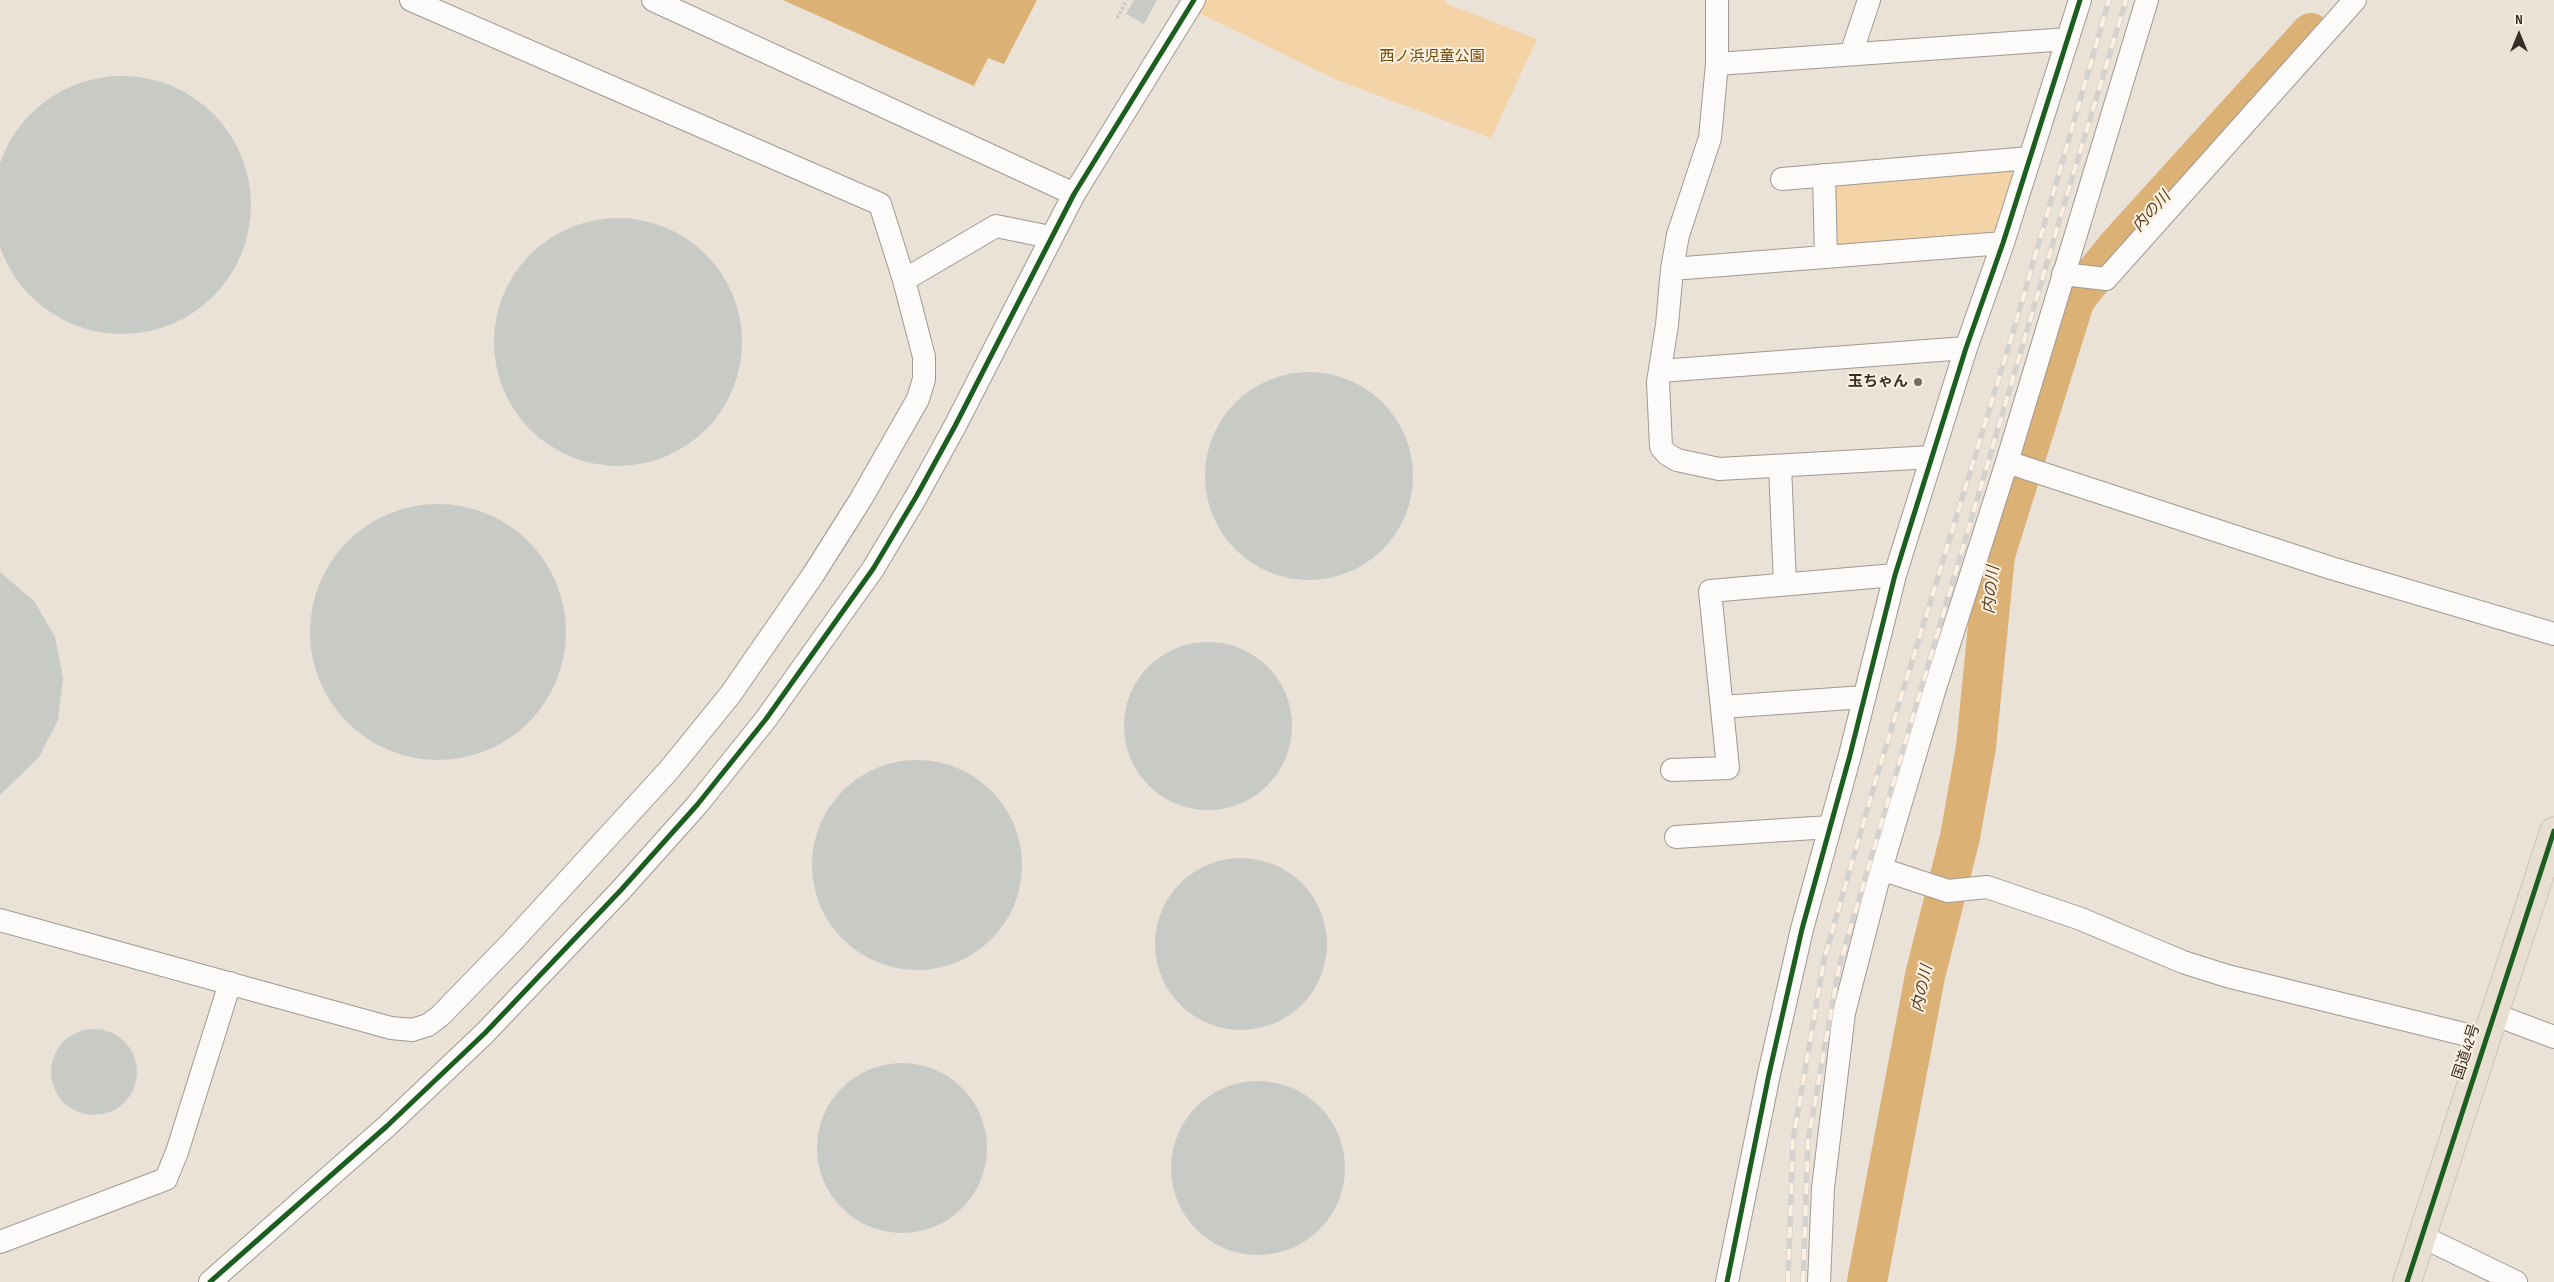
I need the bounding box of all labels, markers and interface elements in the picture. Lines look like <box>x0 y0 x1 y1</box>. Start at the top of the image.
north arrow <box>2494 10 2544 60</box>
text: N <box>2515 11 2523 28</box>
park label: 西ノ浜児童公園 <box>1380 48 1484 66</box>
water label: 内の川 <box>2129 188 2175 236</box>
place label: 玉ちゃん <box>1848 373 1908 391</box>
marker: 玉ちゃん <box>1912 376 1924 388</box>
water label: 内の川 <box>1980 565 2004 615</box>
water label: 内の川 <box>1909 964 1937 1014</box>
street label: 国道42号 <box>2450 1022 2484 1082</box>

